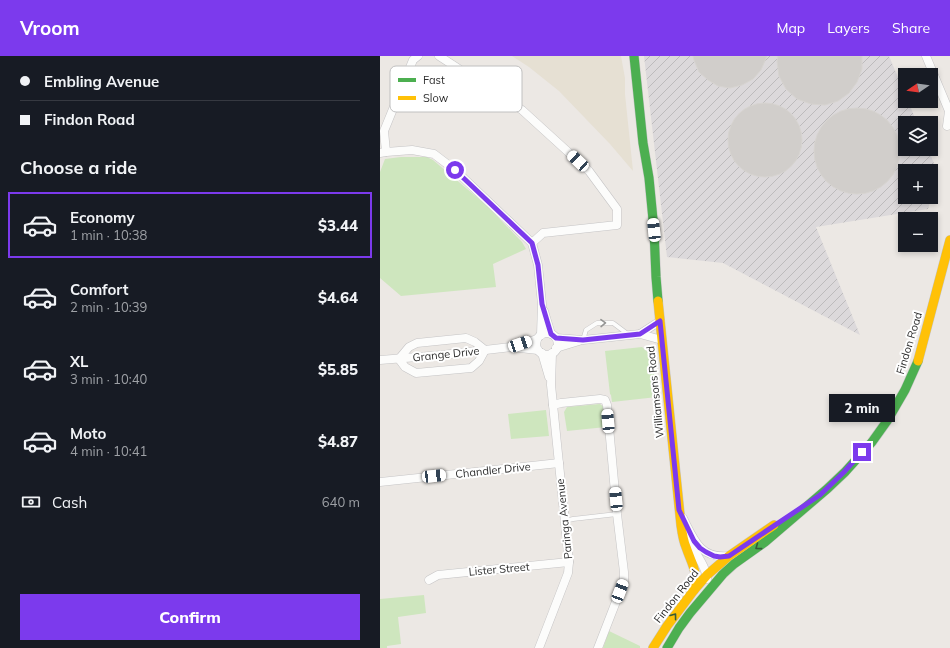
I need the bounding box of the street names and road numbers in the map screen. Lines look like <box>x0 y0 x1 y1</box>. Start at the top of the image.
street label: Findon Road <box>893 310 925 376</box>
street label: Grange Drive <box>412 344 480 364</box>
street label: Williamsons Road <box>643 345 667 439</box>
street label: Chandler Drive <box>455 459 531 481</box>
street label: Paringa Avenue <box>553 478 575 560</box>
street label: Lister Street <box>468 559 530 579</box>
street label: Findon Road <box>651 566 701 626</box>

